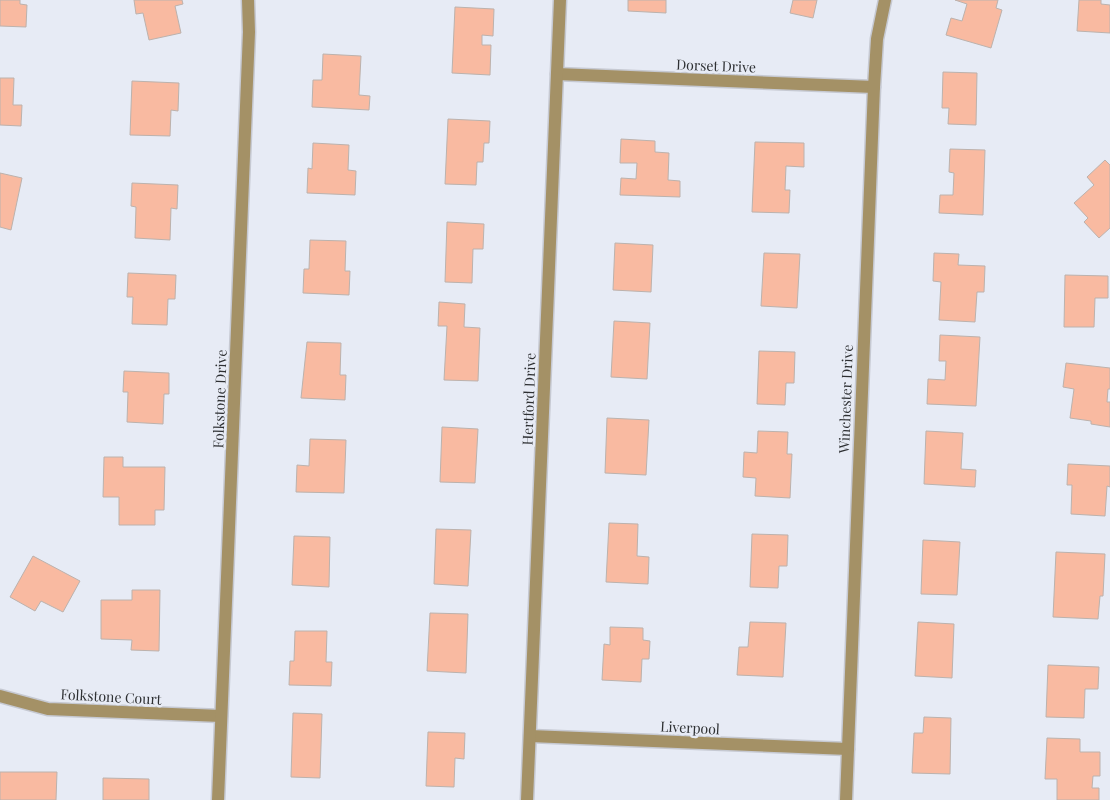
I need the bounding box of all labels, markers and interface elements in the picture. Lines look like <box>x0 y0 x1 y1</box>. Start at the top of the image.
street label: Dorset Drive <box>676 55 756 76</box>
street label: Winchester Drive <box>834 344 857 455</box>
street label: Folkstone Drive <box>208 349 231 449</box>
street label: Hertford Drive <box>517 352 540 446</box>
street label: Folkstone Court <box>60 684 163 709</box>
street label: Liverpool <box>660 716 720 739</box>

